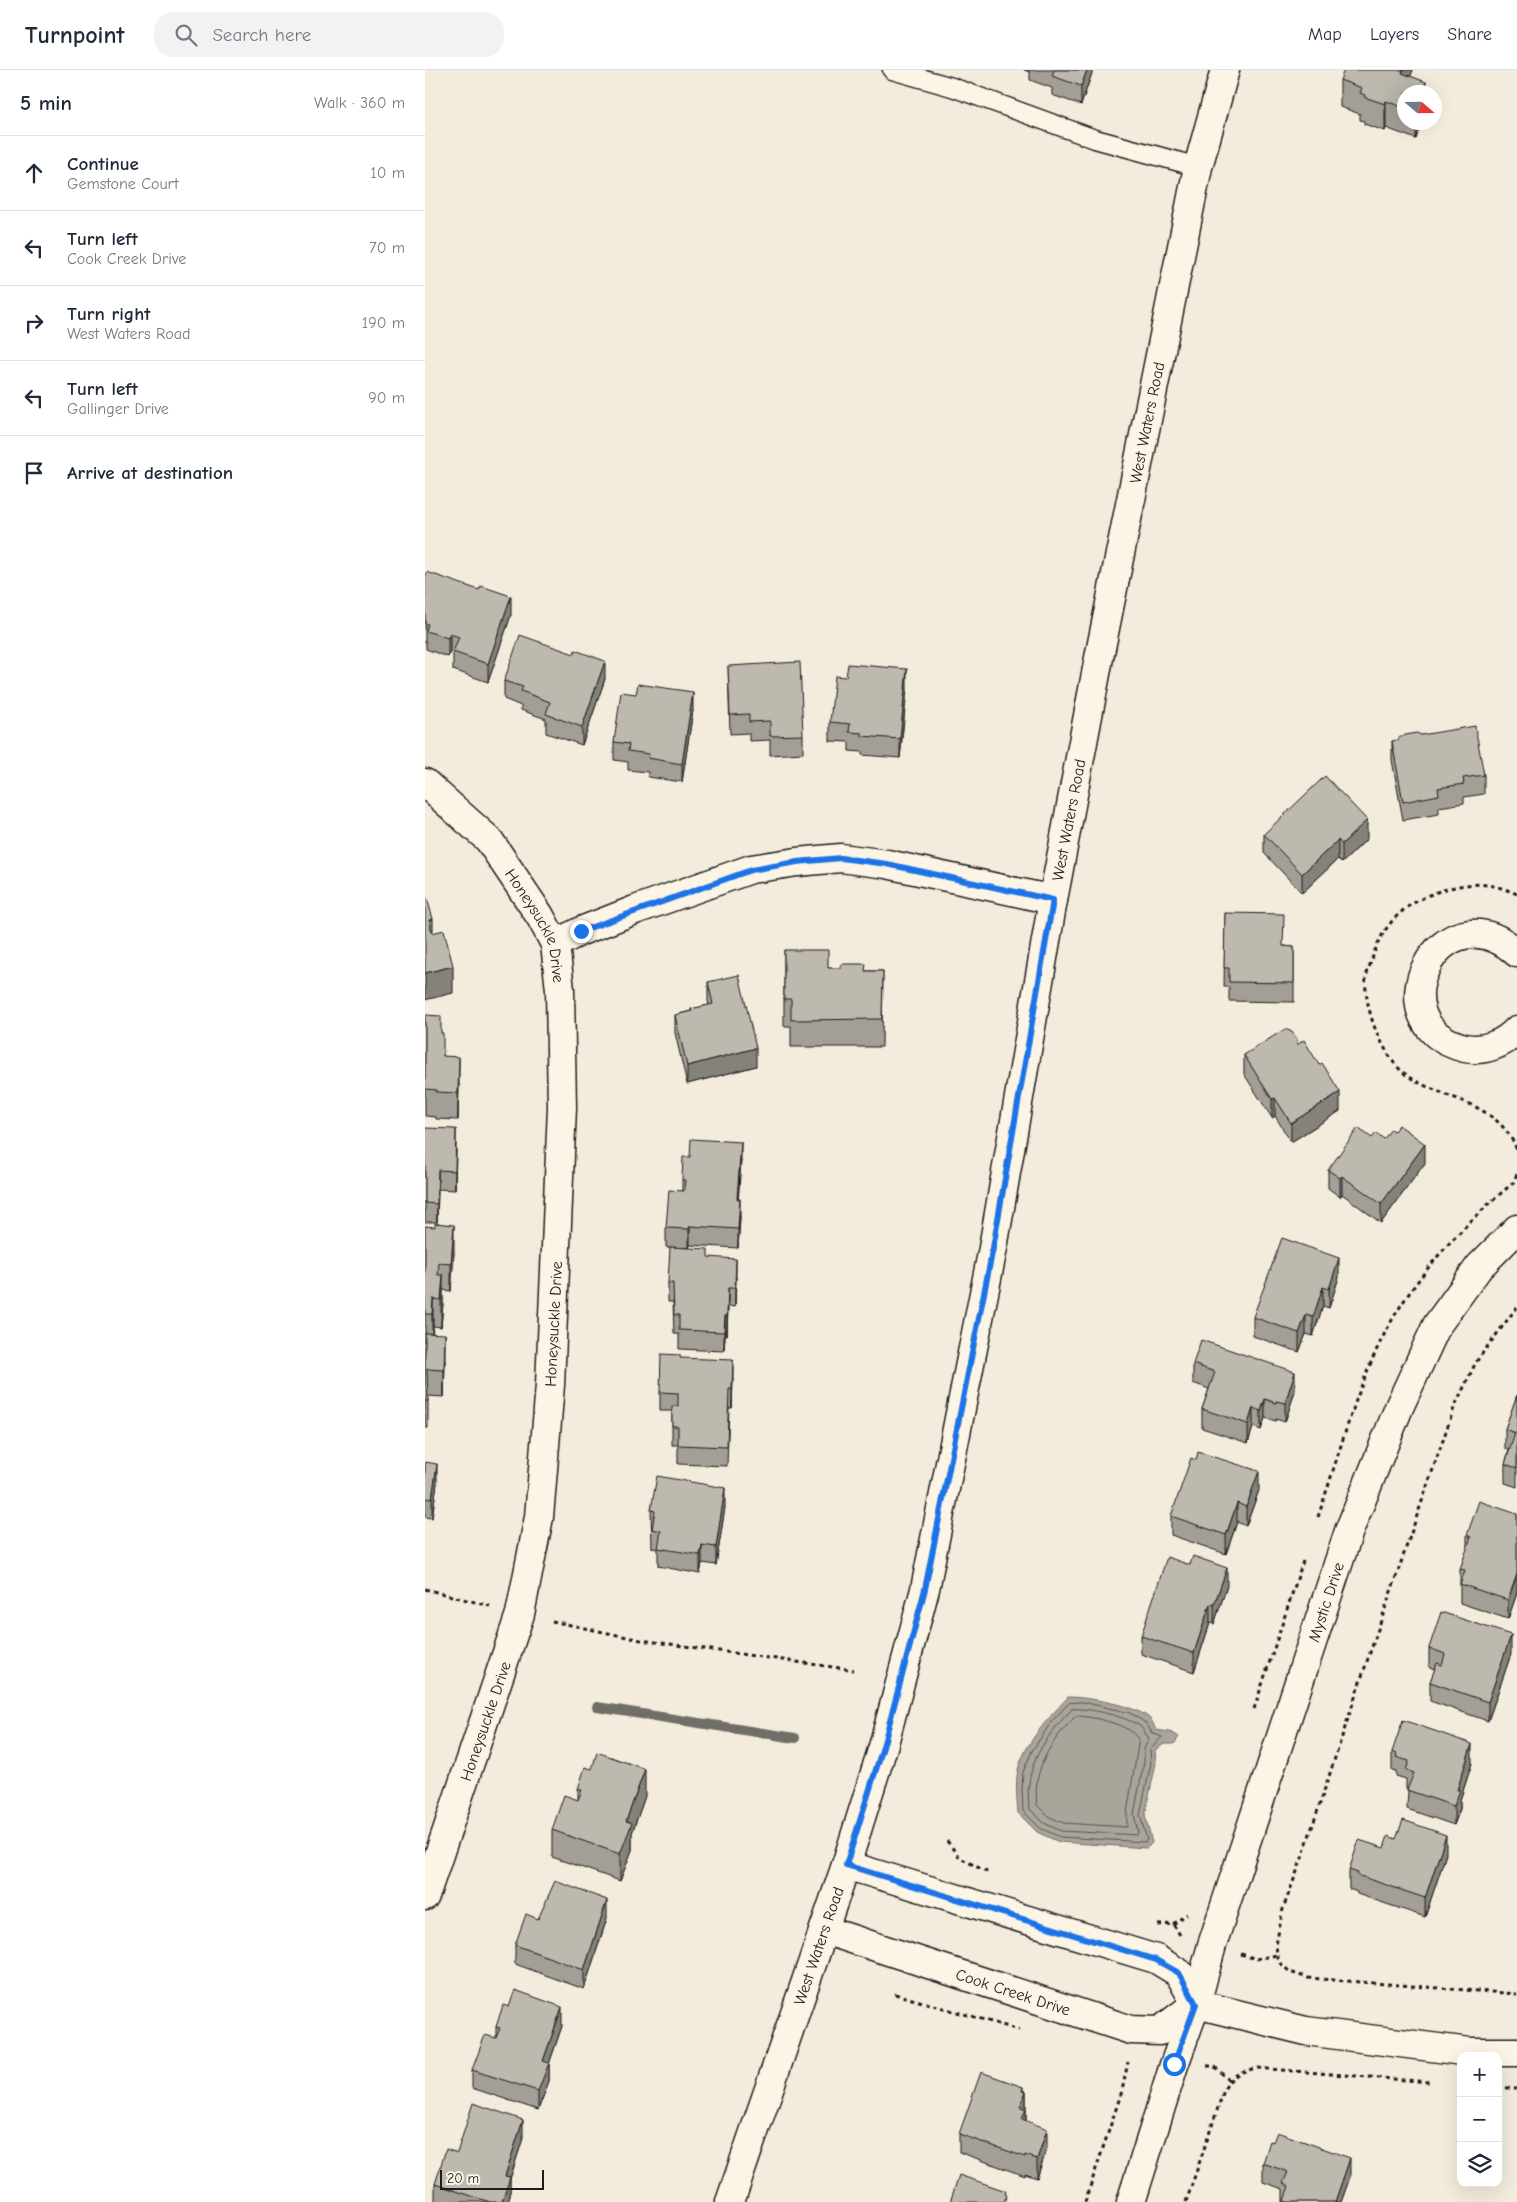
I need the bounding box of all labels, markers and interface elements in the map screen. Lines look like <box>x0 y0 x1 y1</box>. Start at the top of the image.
search box <box>154 12 504 57</box>
text: Turnpoint <box>25 21 124 49</box>
icon: search <box>172 21 200 49</box>
text: Search here <box>212 24 311 46</box>
text: Map <box>1308 24 1342 45</box>
text: Layers <box>1370 24 1419 45</box>
text: Share <box>1447 24 1492 45</box>
north arrow <box>1397 85 1442 130</box>
text: 5 min <box>20 91 72 115</box>
text: Walk · 360 m <box>314 94 405 112</box>
text: Continue <box>67 153 139 175</box>
icon: ahead <box>20 159 48 187</box>
text: 10 m <box>370 164 405 182</box>
text: Gemstone Court <box>67 175 179 193</box>
text: Turn left <box>67 228 138 250</box>
icon: left <box>20 234 48 262</box>
text: 70 m <box>369 239 405 257</box>
text: Cook Creek Drive <box>67 250 186 268</box>
text: Turn right <box>67 303 151 325</box>
icon: right <box>20 309 48 337</box>
text: 190 m <box>362 314 405 332</box>
text: West Waters Road <box>67 325 190 343</box>
street label: West Waters Road <box>1126 360 1169 485</box>
text: Turn left <box>67 378 138 400</box>
icon: left <box>20 384 48 412</box>
text: 90 m <box>368 389 405 407</box>
text: Gallinger Drive <box>67 400 169 418</box>
icon: arrive <box>20 459 48 487</box>
text: Arrive at destination <box>67 462 233 484</box>
street label: West Waters Road <box>1049 758 1090 882</box>
street label: Honeysuckle Drive <box>501 866 567 984</box>
route end <box>570 920 593 943</box>
street label: Honeysuckle Drive <box>542 1261 566 1387</box>
street label: Mystic Drive <box>1305 1560 1348 1644</box>
street label: Honeysuckle Drive <box>457 1659 515 1784</box>
street label: West Waters Road <box>791 1885 848 2007</box>
street label: Cook Creek Drive <box>953 1966 1072 2020</box>
map controls <box>1457 2052 1502 2187</box>
button: + <box>1457 2052 1502 2097</box>
route start <box>1163 2053 1186 2076</box>
button: − <box>1457 2097 1502 2142</box>
button: layers <box>1457 2142 1502 2187</box>
scale bar <box>440 2167 544 2190</box>
text: 20 m <box>447 2170 479 2187</box>

